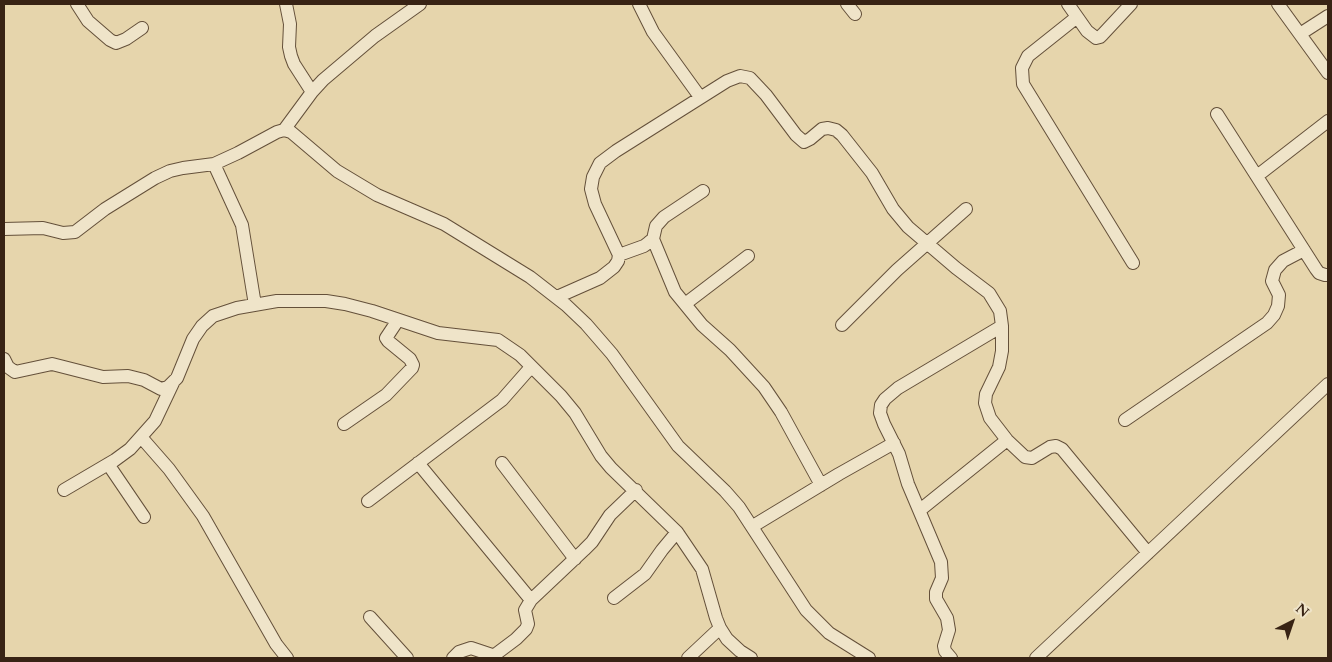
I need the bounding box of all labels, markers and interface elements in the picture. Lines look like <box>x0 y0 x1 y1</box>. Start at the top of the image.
north arrow <box>1267 597 1317 647</box>
text: N <box>1291 599 1313 621</box>

